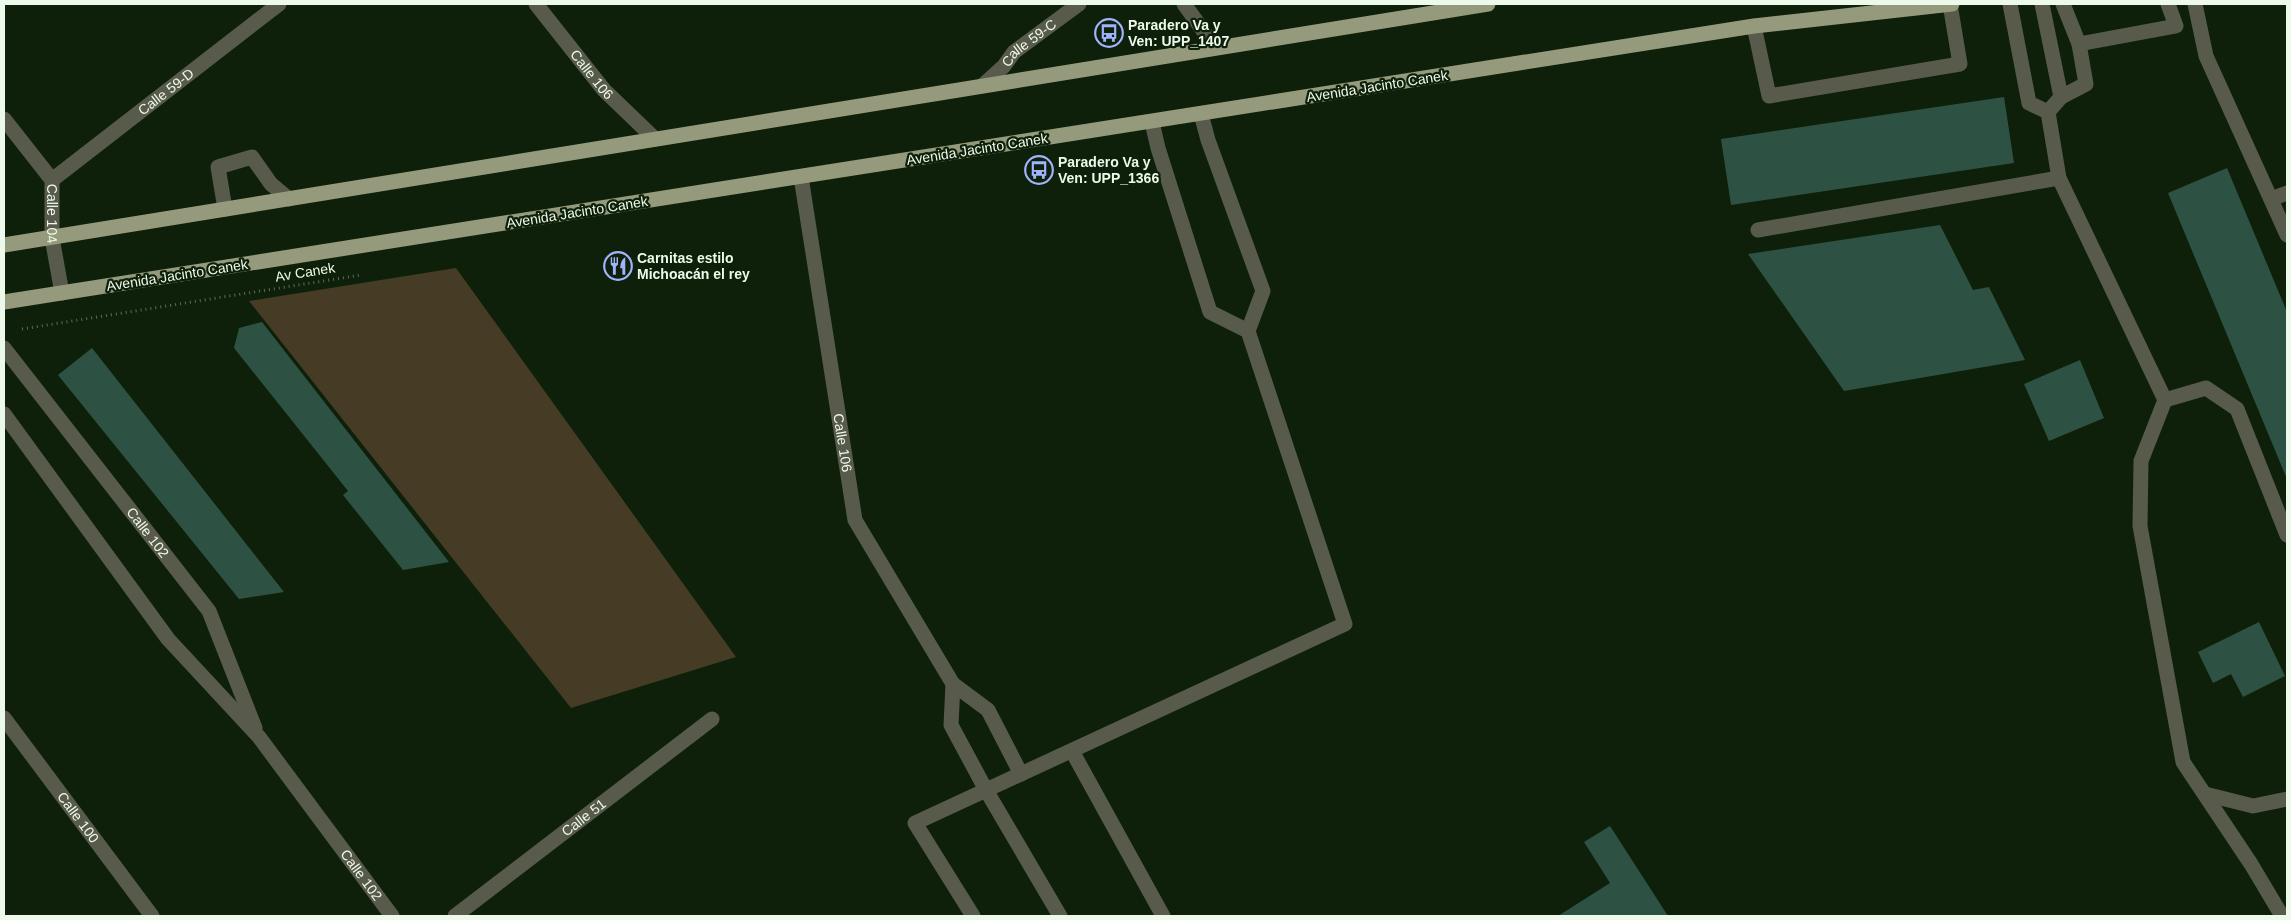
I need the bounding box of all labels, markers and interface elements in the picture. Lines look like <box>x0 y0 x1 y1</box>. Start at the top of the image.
street label: Calle 59-C <box>998 16 1059 70</box>
place label: Paradero Va y Ven: UPP_1407 <box>1128 17 1229 49</box>
bus stop icon: Paradero Va y Ven: UPP_1407 <box>1094 18 1124 48</box>
street label: Calle 106 <box>567 46 617 103</box>
street label: Calle 59-D <box>135 65 197 118</box>
street label: Avenida Jacinto Canek <box>1305 67 1450 105</box>
street label: Avenida Jacinto Canek <box>905 130 1050 168</box>
place label: Paradero Va y Ven: UPP_1366 <box>1058 154 1159 186</box>
bus stop icon: Paradero Va y Ven: UPP_1366 <box>1024 155 1054 185</box>
street label: Calle 104 <box>44 184 61 245</box>
street label: Avenida Jacinto Canek <box>505 193 650 231</box>
place label: Carnitas estilo Michoacán el rey <box>637 250 750 282</box>
restaurant icon: Carnitas estilo Michoacán el rey <box>603 251 633 281</box>
street label: Avenida Jacinto Canek <box>105 256 250 294</box>
street label: Av Canek <box>274 259 337 285</box>
street label: Calle 106 <box>830 412 855 473</box>
street label: Calle 102 <box>123 504 173 561</box>
street label: Calle 100 <box>54 789 103 846</box>
street label: Calle 51 <box>558 795 609 839</box>
street label: Calle 102 <box>337 846 386 904</box>

